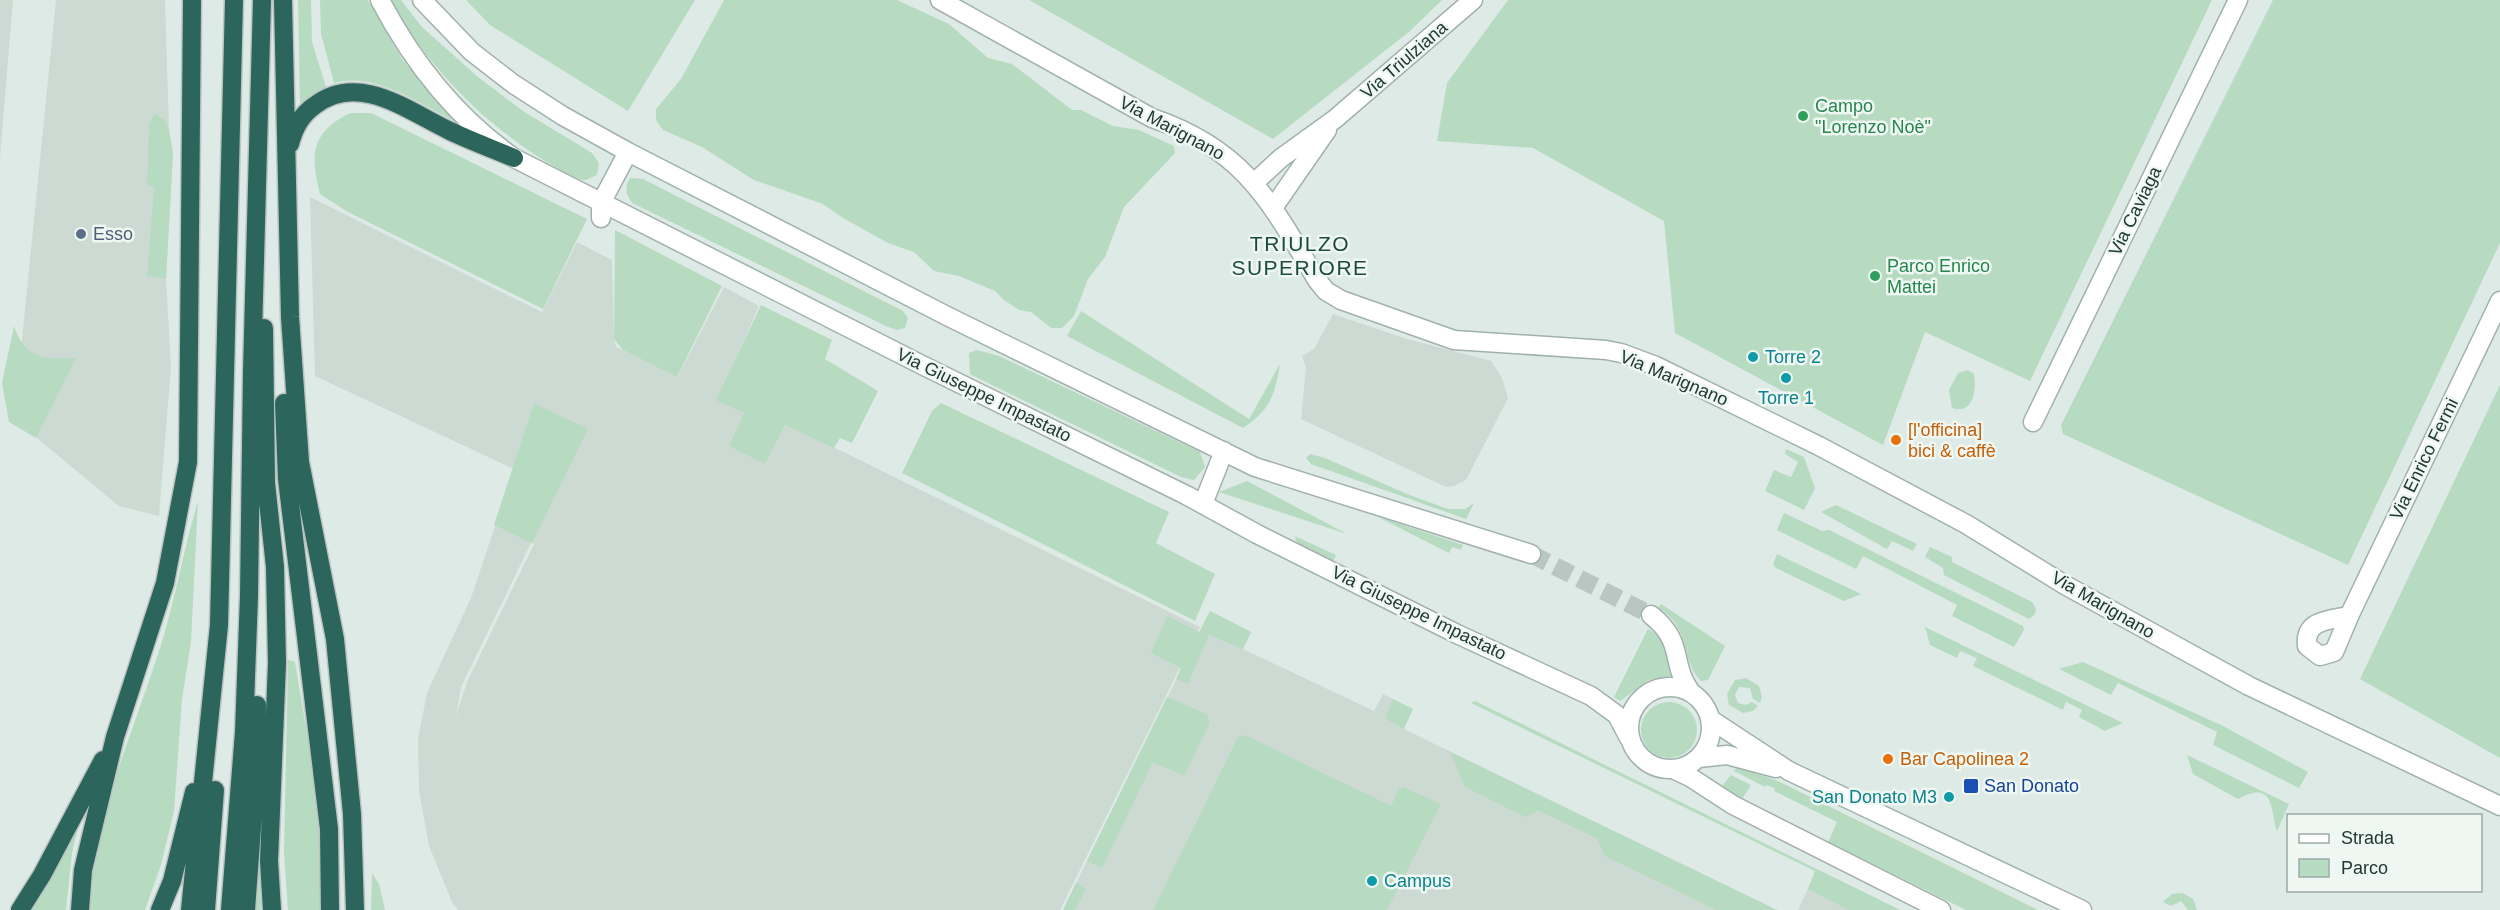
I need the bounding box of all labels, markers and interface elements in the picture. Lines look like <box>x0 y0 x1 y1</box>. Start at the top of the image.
street label: Via Triulziana <box>1357 16 1452 103</box>
street label: Via Marignano <box>1116 92 1228 164</box>
place label: Campo "Lorenzo Noè" <box>1815 96 1931 137</box>
marker: Campo "Lorenzo Noè" <box>1796 109 1810 123</box>
street label: Via Caviaga <box>2105 162 2166 259</box>
place label: Esso <box>93 224 133 244</box>
marker: Esso <box>74 227 88 241</box>
district label: TRIULZO SUPERIORE <box>1231 232 1369 279</box>
place label: Parco Enrico Mattei <box>1887 256 1990 297</box>
marker: Parco Enrico Mattei <box>1868 269 1882 283</box>
street label: Via Giuseppe Impastato <box>893 344 1075 446</box>
street label: Via Marignano <box>1617 346 1731 410</box>
place label: Torre 2 <box>1765 347 1821 367</box>
marker: Torre 2 <box>1746 350 1760 364</box>
marker: Torre 1 <box>1779 371 1793 385</box>
place label: Torre 1 <box>1758 388 1814 408</box>
street label: Via Enrico Fermi <box>2386 395 2462 523</box>
place label: [l'officina] bici & caffè <box>1908 420 1996 461</box>
marker: [l'officina] bici & caffè <box>1889 433 1903 447</box>
street label: Via Giuseppe Impastato <box>1328 562 1510 664</box>
street label: Via Marignano <box>2048 567 2158 643</box>
place label: Bar Capolinea 2 <box>1900 749 2029 769</box>
marker: Bar Capolinea 2 <box>1881 752 1895 766</box>
place label: San Donato <box>1984 776 2079 796</box>
marker: San Donato <box>1962 777 1980 795</box>
place label: San Donato M3 <box>1812 787 1937 807</box>
marker: San Donato M3 <box>1942 790 1956 804</box>
legend <box>2287 814 2482 892</box>
text: Strada <box>2341 828 2395 848</box>
text: Parco <box>2341 858 2388 878</box>
place label: Campus <box>1384 871 1451 891</box>
marker: Campus <box>1365 874 1379 888</box>

